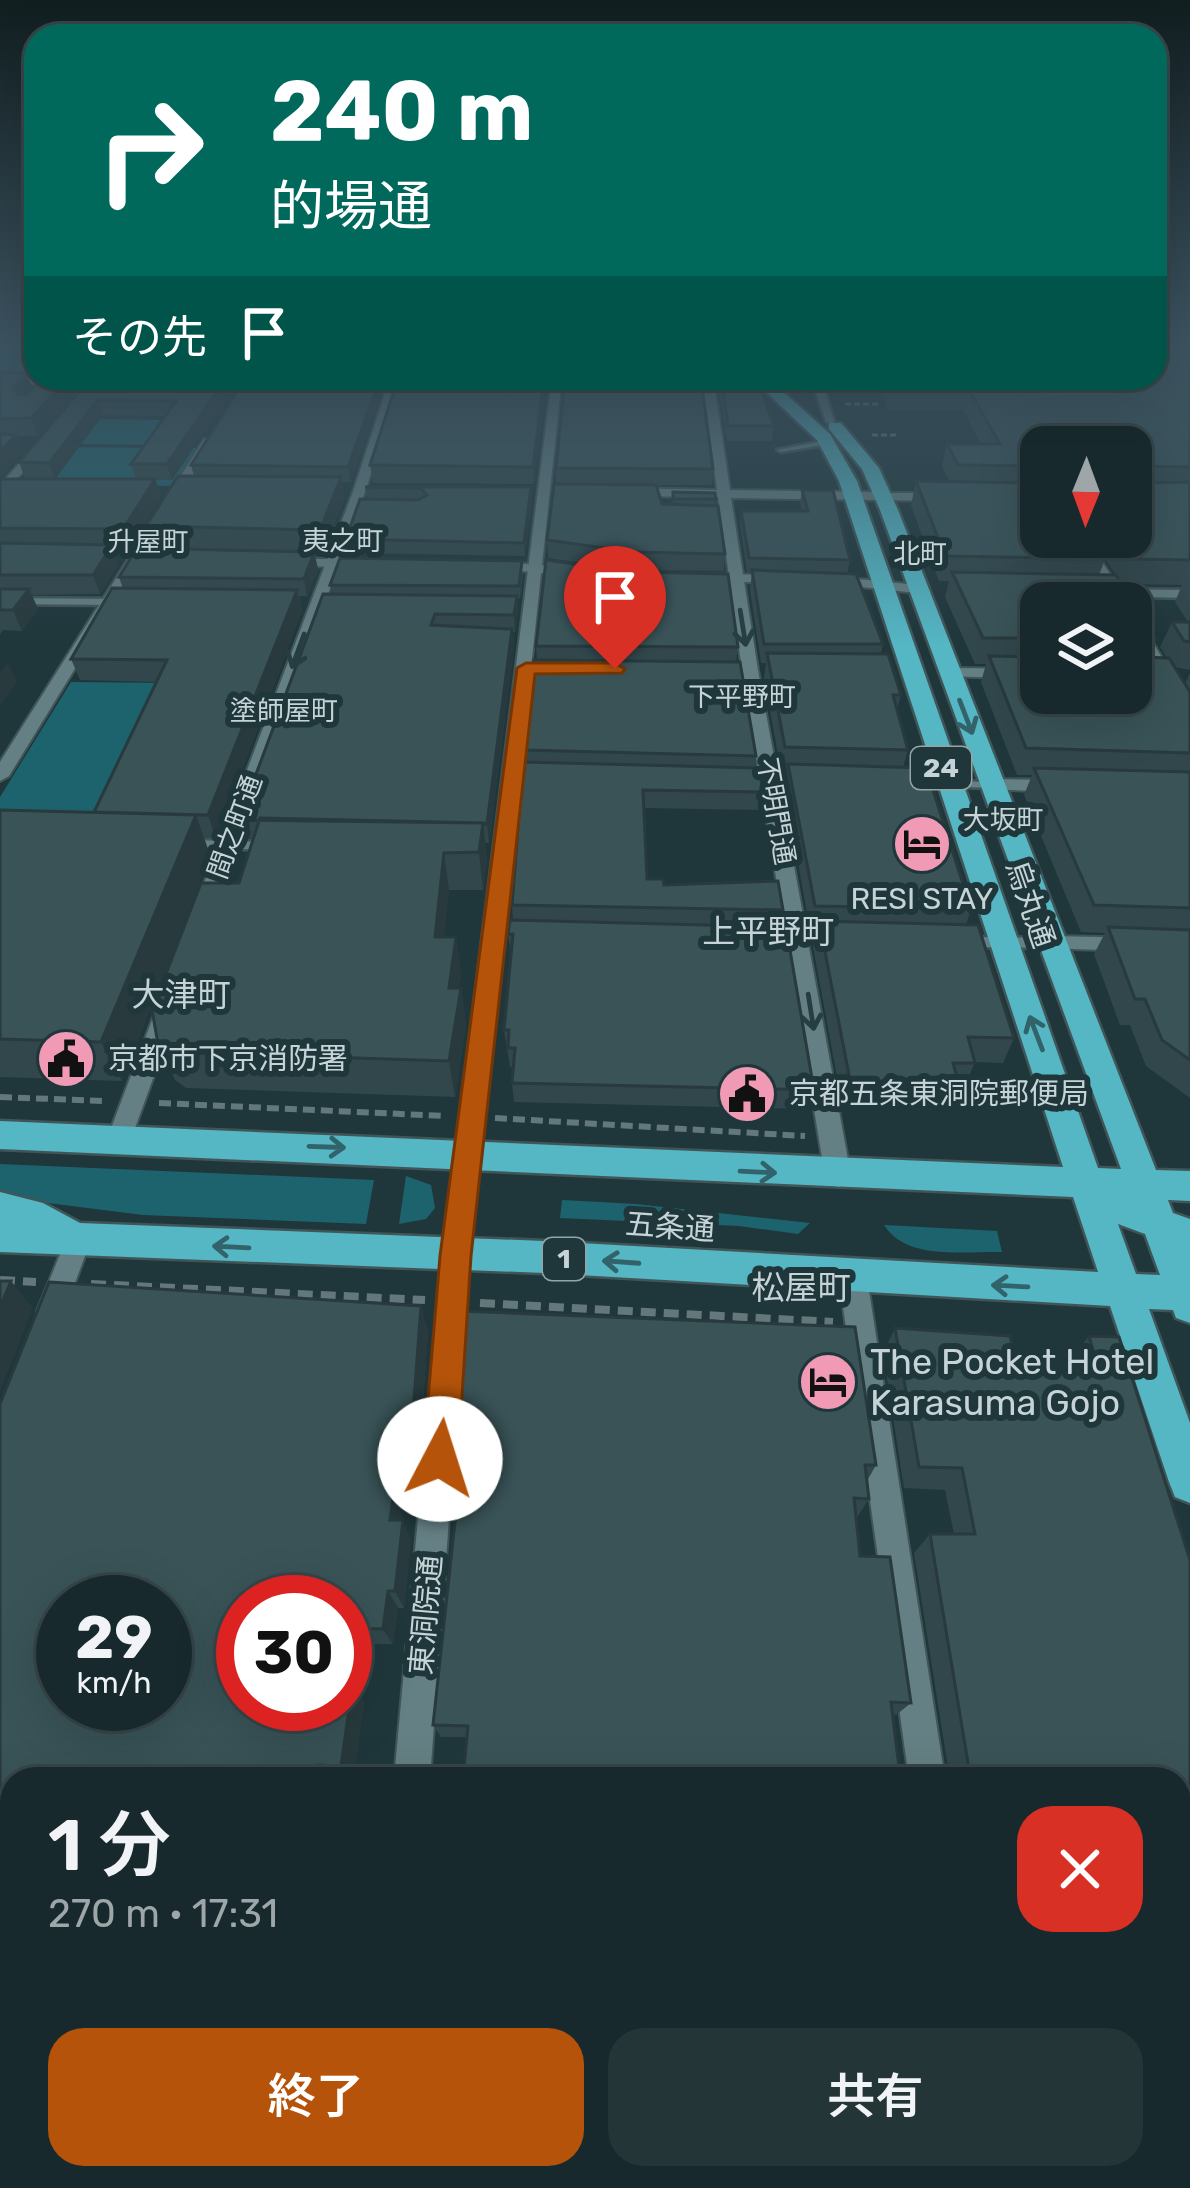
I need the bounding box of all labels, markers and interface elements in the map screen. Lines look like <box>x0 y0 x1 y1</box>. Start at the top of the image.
text: 240 m <box>270 61 534 161</box>
icon: right <box>72 72 228 228</box>
text: 的場通 <box>270 175 432 239</box>
icon: arrive <box>231 300 297 366</box>
text: その先 <box>72 311 207 364</box>
north arrow <box>1020 426 1152 558</box>
map controls <box>1020 426 1152 714</box>
district label: 夷之町 <box>303 525 384 557</box>
district label: 升屋町 <box>108 526 189 558</box>
district label: 北町 <box>893 538 947 570</box>
pin <box>564 546 666 669</box>
icon: arrive <box>582 564 648 630</box>
button: layers <box>1020 582 1152 714</box>
one-way arrow <box>733 607 756 646</box>
one-way arrow <box>286 632 307 669</box>
district label: 下平野町 <box>688 681 796 713</box>
district label: 塗師屋町 <box>230 695 338 727</box>
one-way arrow <box>956 697 978 734</box>
road number: 24 <box>911 747 971 789</box>
street label: 不明門通 <box>751 755 801 867</box>
street label: 間之町通 <box>201 771 269 883</box>
district label: 大坂町 <box>963 804 1044 836</box>
hotel icon: RESI STAY <box>891 813 953 875</box>
street label: 烏丸通 <box>998 856 1062 952</box>
place label: RESI STAY <box>851 881 993 917</box>
district label: 上平野町 <box>702 912 834 951</box>
district label: 大津町 <box>132 975 231 1014</box>
one-way arrow <box>800 991 823 1030</box>
one-way arrow <box>1023 1016 1045 1053</box>
public building icon: 京都市下京消防署 <box>35 1028 97 1090</box>
place label: 京都市下京消防署 <box>108 1041 348 1077</box>
public building icon: 京都五条東洞院郵便局 <box>716 1063 778 1125</box>
place label: 京都五条東洞院郵便局 <box>789 1076 1089 1112</box>
one-way arrow <box>307 1136 346 1159</box>
one-way arrow <box>738 1161 777 1184</box>
street label: 五条通 <box>624 1206 716 1248</box>
one-way arrow <box>212 1235 251 1258</box>
road number: 1 <box>543 1238 585 1280</box>
one-way arrow <box>602 1251 641 1274</box>
district label: 松屋町 <box>752 1268 851 1307</box>
one-way arrow <box>991 1274 1030 1297</box>
place label: The Pocket Hotel Karasuma Gojo <box>870 1340 1154 1424</box>
hotel icon: The Pocket Hotel Karasuma Gojo <box>797 1351 859 1413</box>
position arrow <box>377 1396 503 1522</box>
street label: 東洞院通 <box>403 1554 449 1676</box>
speed limit sign: 30 <box>216 1575 372 1731</box>
text: 29 <box>75 1602 153 1673</box>
text: km/h <box>77 1665 151 1701</box>
text: 1 分 <box>48 1803 170 1888</box>
button: close <box>1017 1806 1143 1932</box>
text: 270 m · 17:31 <box>48 1891 278 1937</box>
button: 終了 <box>48 2028 584 2166</box>
button: 共有 <box>608 2028 1143 2166</box>

